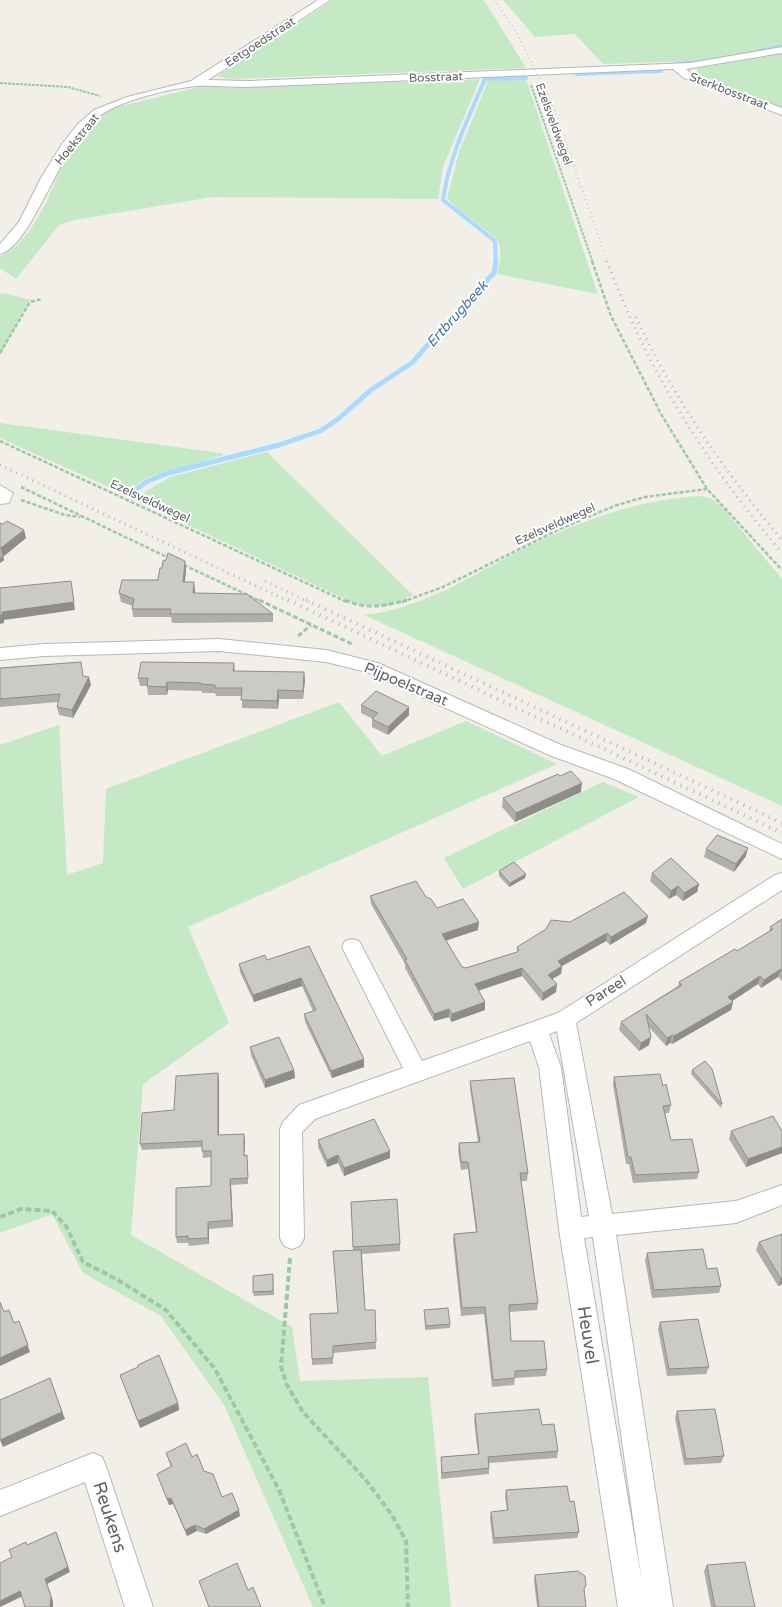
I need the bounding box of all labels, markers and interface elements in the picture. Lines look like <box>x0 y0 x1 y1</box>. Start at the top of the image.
street label: Eetgoedstraat <box>222 14 298 70</box>
street label: Bosstraat <box>409 69 464 85</box>
street label: Sterkbosstraat <box>688 70 771 113</box>
street label: Ezelsveldwegel <box>533 81 575 167</box>
street label: Hoekstraat <box>52 110 102 168</box>
water label: Ertbrugbeek <box>423 276 492 351</box>
street label: Ezelsveldwegel <box>108 476 192 526</box>
street label: Ezelsveldwegel <box>513 500 597 548</box>
street label: Pijpoelstraat <box>361 658 451 710</box>
street label: Pareel <box>582 972 630 1010</box>
street label: Heuvel <box>573 1304 603 1366</box>
street label: Reukens <box>88 1479 132 1555</box>

